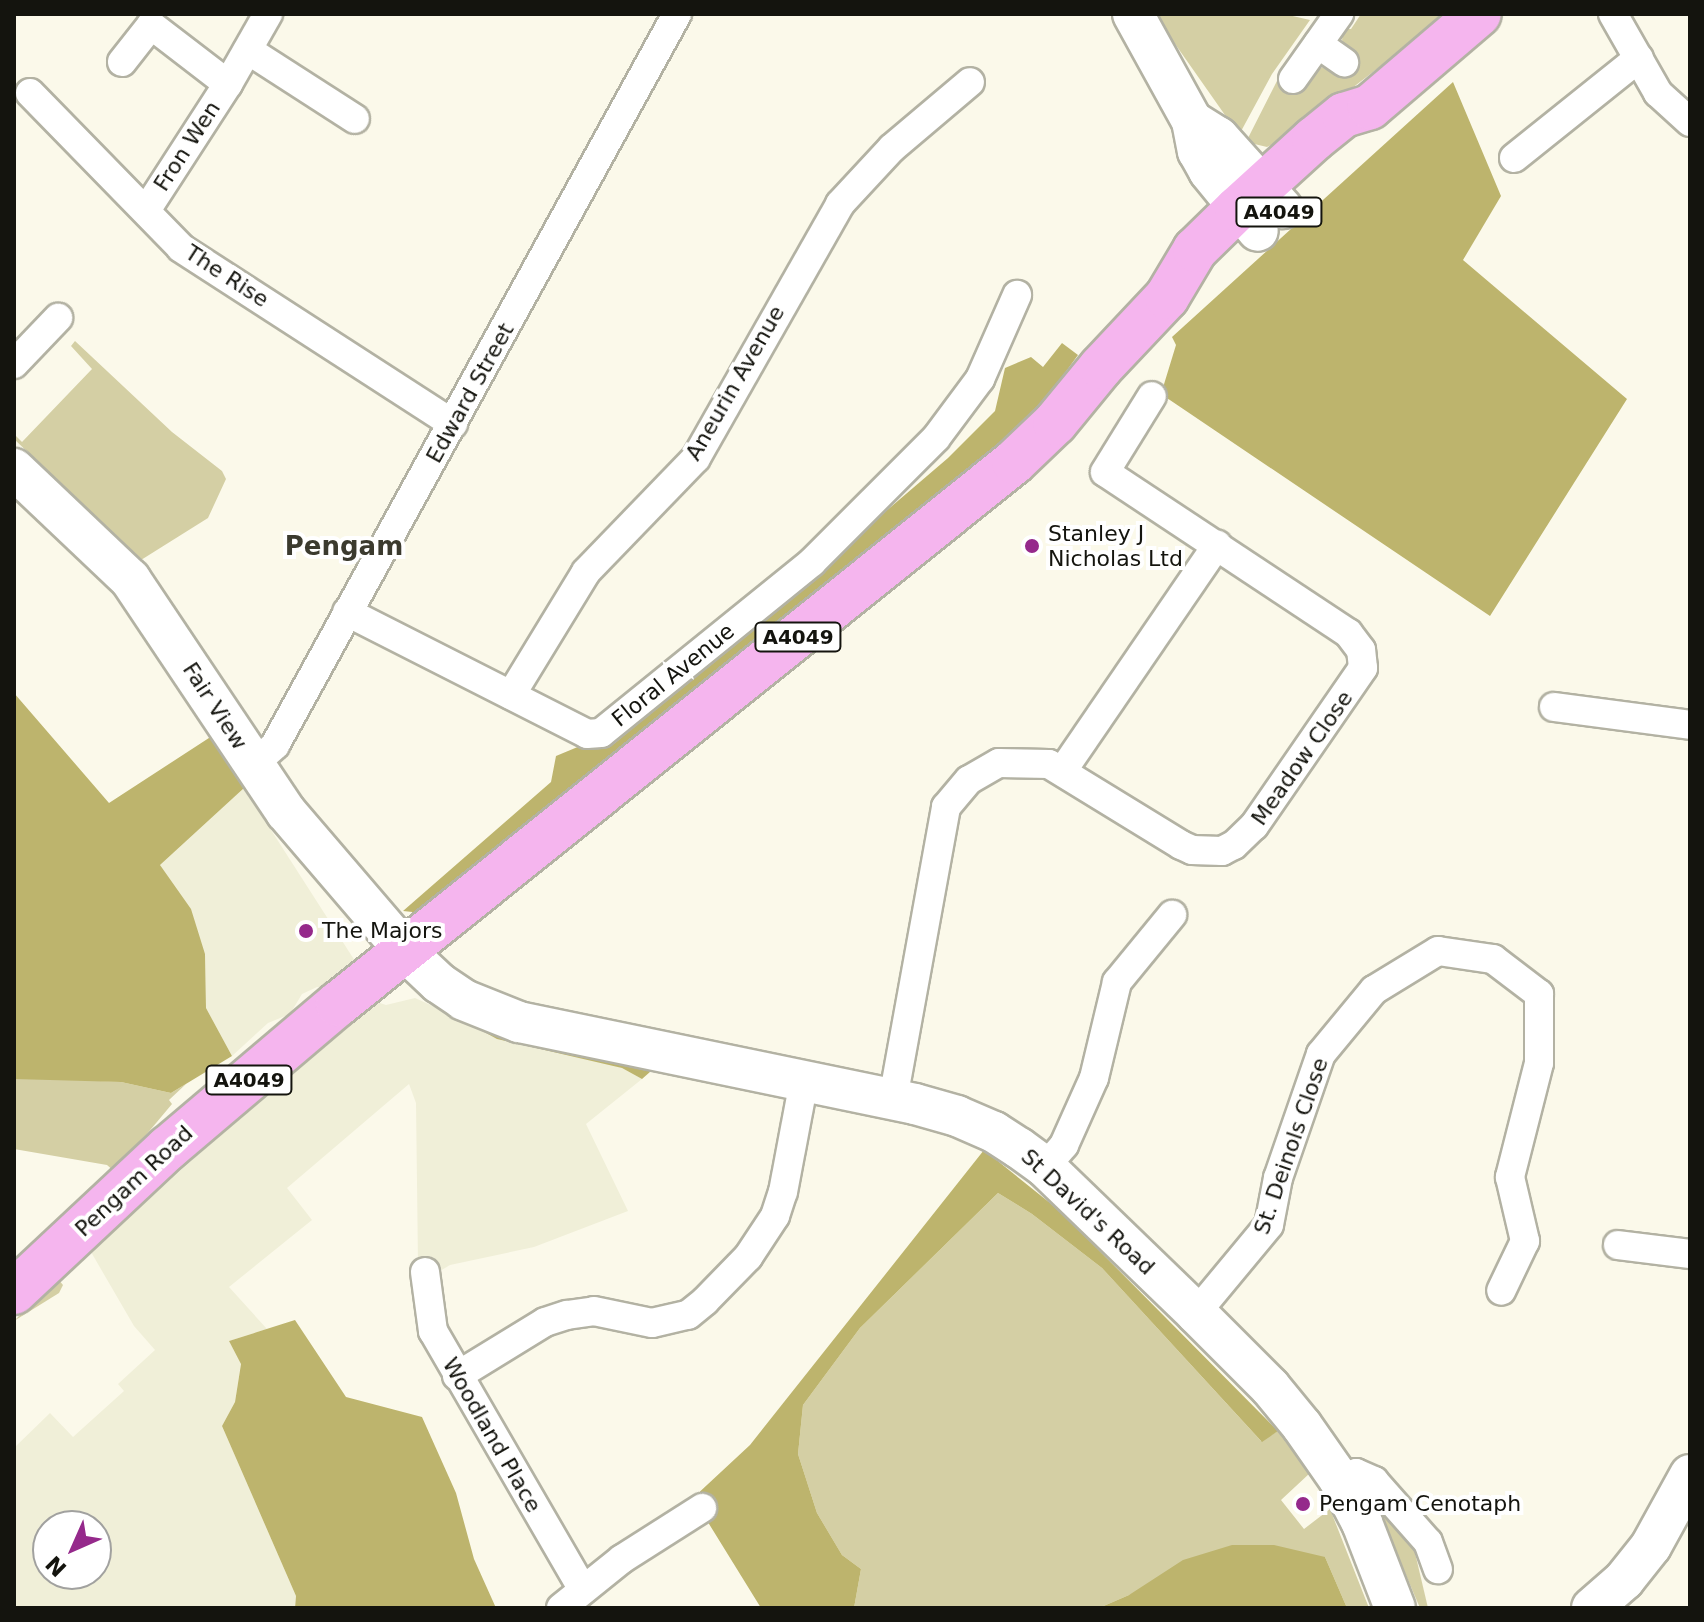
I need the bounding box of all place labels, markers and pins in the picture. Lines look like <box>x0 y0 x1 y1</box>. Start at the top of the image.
place label: Stanley J Nicholas Ltd <box>1048 520 1183 572</box>
marker: Stanley J Nicholas Ltd <box>1023 537 1041 555</box>
place label: The Majors <box>322 918 442 944</box>
marker: The Majors <box>297 922 315 940</box>
place label: Pengam Cenotaph <box>1319 1491 1521 1517</box>
marker: Pengam Cenotaph <box>1294 1495 1312 1513</box>

